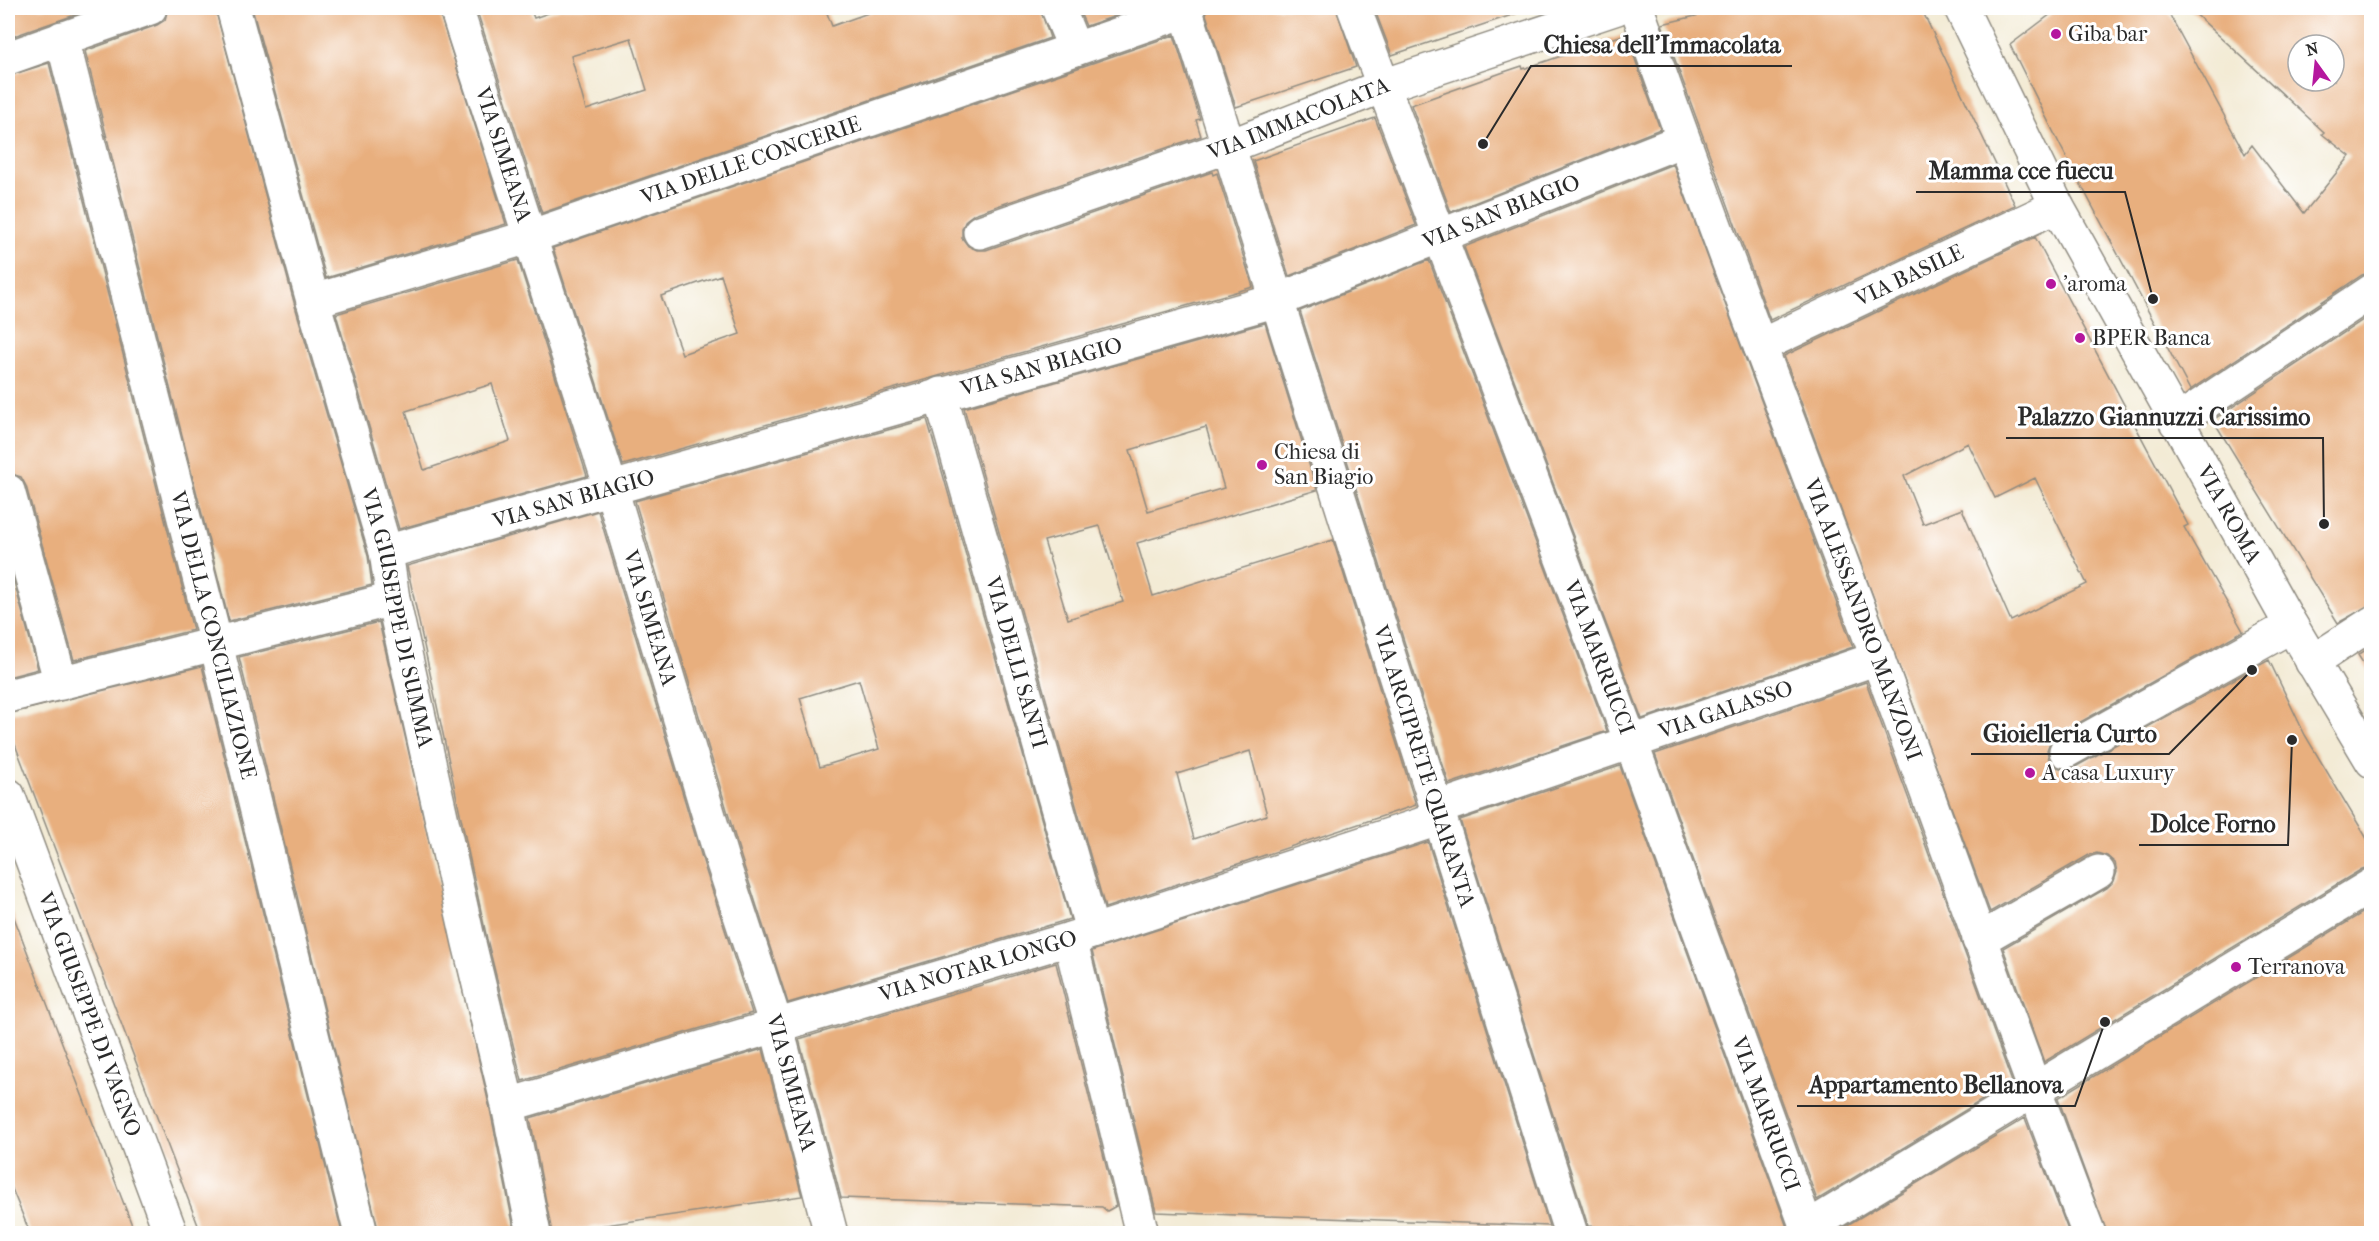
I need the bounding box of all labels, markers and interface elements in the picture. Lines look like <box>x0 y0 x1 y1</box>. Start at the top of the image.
place label: Giba bar <box>2068 21 2148 47</box>
callout: Chiesa dell'Immacolata <box>1531 24 1792 66</box>
marker: Giba bar <box>2049 27 2063 41</box>
text: Chiesa dell'Immacolata <box>1543 31 1781 59</box>
north arrow <box>2286 33 2346 93</box>
text: N <box>2304 38 2321 60</box>
street label: VIA IMMACOLATA <box>1203 72 1394 166</box>
street label: VIA SIMEANA <box>469 83 537 226</box>
street label: VIA DELLE CONCERIE <box>636 111 864 211</box>
callout: Mamma cce fuecu <box>1916 150 2125 192</box>
text: Mamma cce fuecu <box>1928 157 2114 185</box>
street label: VIA SAN BIAGIO <box>1418 169 1584 255</box>
street label: VIA BASILE <box>1850 239 1968 313</box>
place label: 'aroma <box>2063 271 2127 297</box>
marker: 'aroma <box>2044 277 2058 291</box>
place label: BPER Banca <box>2092 325 2211 351</box>
marker: BPER Banca <box>2073 331 2087 345</box>
street label: VIA SAN BIAGIO <box>957 332 1125 402</box>
callout: Palazzo Giannuzzi Carissimo <box>2006 396 2323 438</box>
text: Palazzo Giannuzzi Carissimo <box>2018 403 2310 431</box>
place label: Chiesa di San Biagio <box>1274 439 1373 490</box>
marker: Chiesa di San Biagio <box>1255 458 1269 472</box>
street label: VIA ROMA <box>2191 460 2267 569</box>
street label: VIA SAN BIAGIO <box>489 464 657 534</box>
street label: VIA ALESSANDRO MANZONI <box>1798 474 1927 765</box>
street label: VIA GIUSEPPE DI SUMMA <box>355 484 439 751</box>
street label: VIA DELLA CONCILIAZIONE <box>164 487 262 782</box>
street label: VIA SIMEANA <box>617 546 683 690</box>
street label: VIA DELLI SANTI <box>979 573 1053 752</box>
street label: VIA MARRUCCI <box>1558 576 1640 738</box>
street label: VIA ARCIPRETE QUARANTA <box>1367 621 1481 911</box>
street label: VIA GALASSO <box>1654 675 1796 745</box>
callout: Gioielleria Curto <box>1971 712 2169 754</box>
text: Gioielleria Curto <box>1983 720 2157 748</box>
place label: A casa Luxury <box>2041 760 2176 786</box>
marker: A casa Luxury <box>2023 766 2037 780</box>
callout: Dolce Forno <box>2139 803 2288 845</box>
text: Dolce Forno <box>2150 810 2276 838</box>
street label: VIA GIUSEPPE DI VAGNO <box>32 888 147 1140</box>
street label: VIA NOTAR LONGO <box>875 925 1080 1008</box>
place label: Terranova <box>2248 954 2346 980</box>
marker: Terranova <box>2229 960 2243 974</box>
street label: VIA SIMEANA <box>760 1010 822 1155</box>
street label: VIA MARRUCCI <box>1725 1032 1806 1195</box>
callout: Appartamento Bellanova <box>1797 1064 2075 1106</box>
text: Appartamento Bellanova <box>1807 1071 2064 1099</box>

